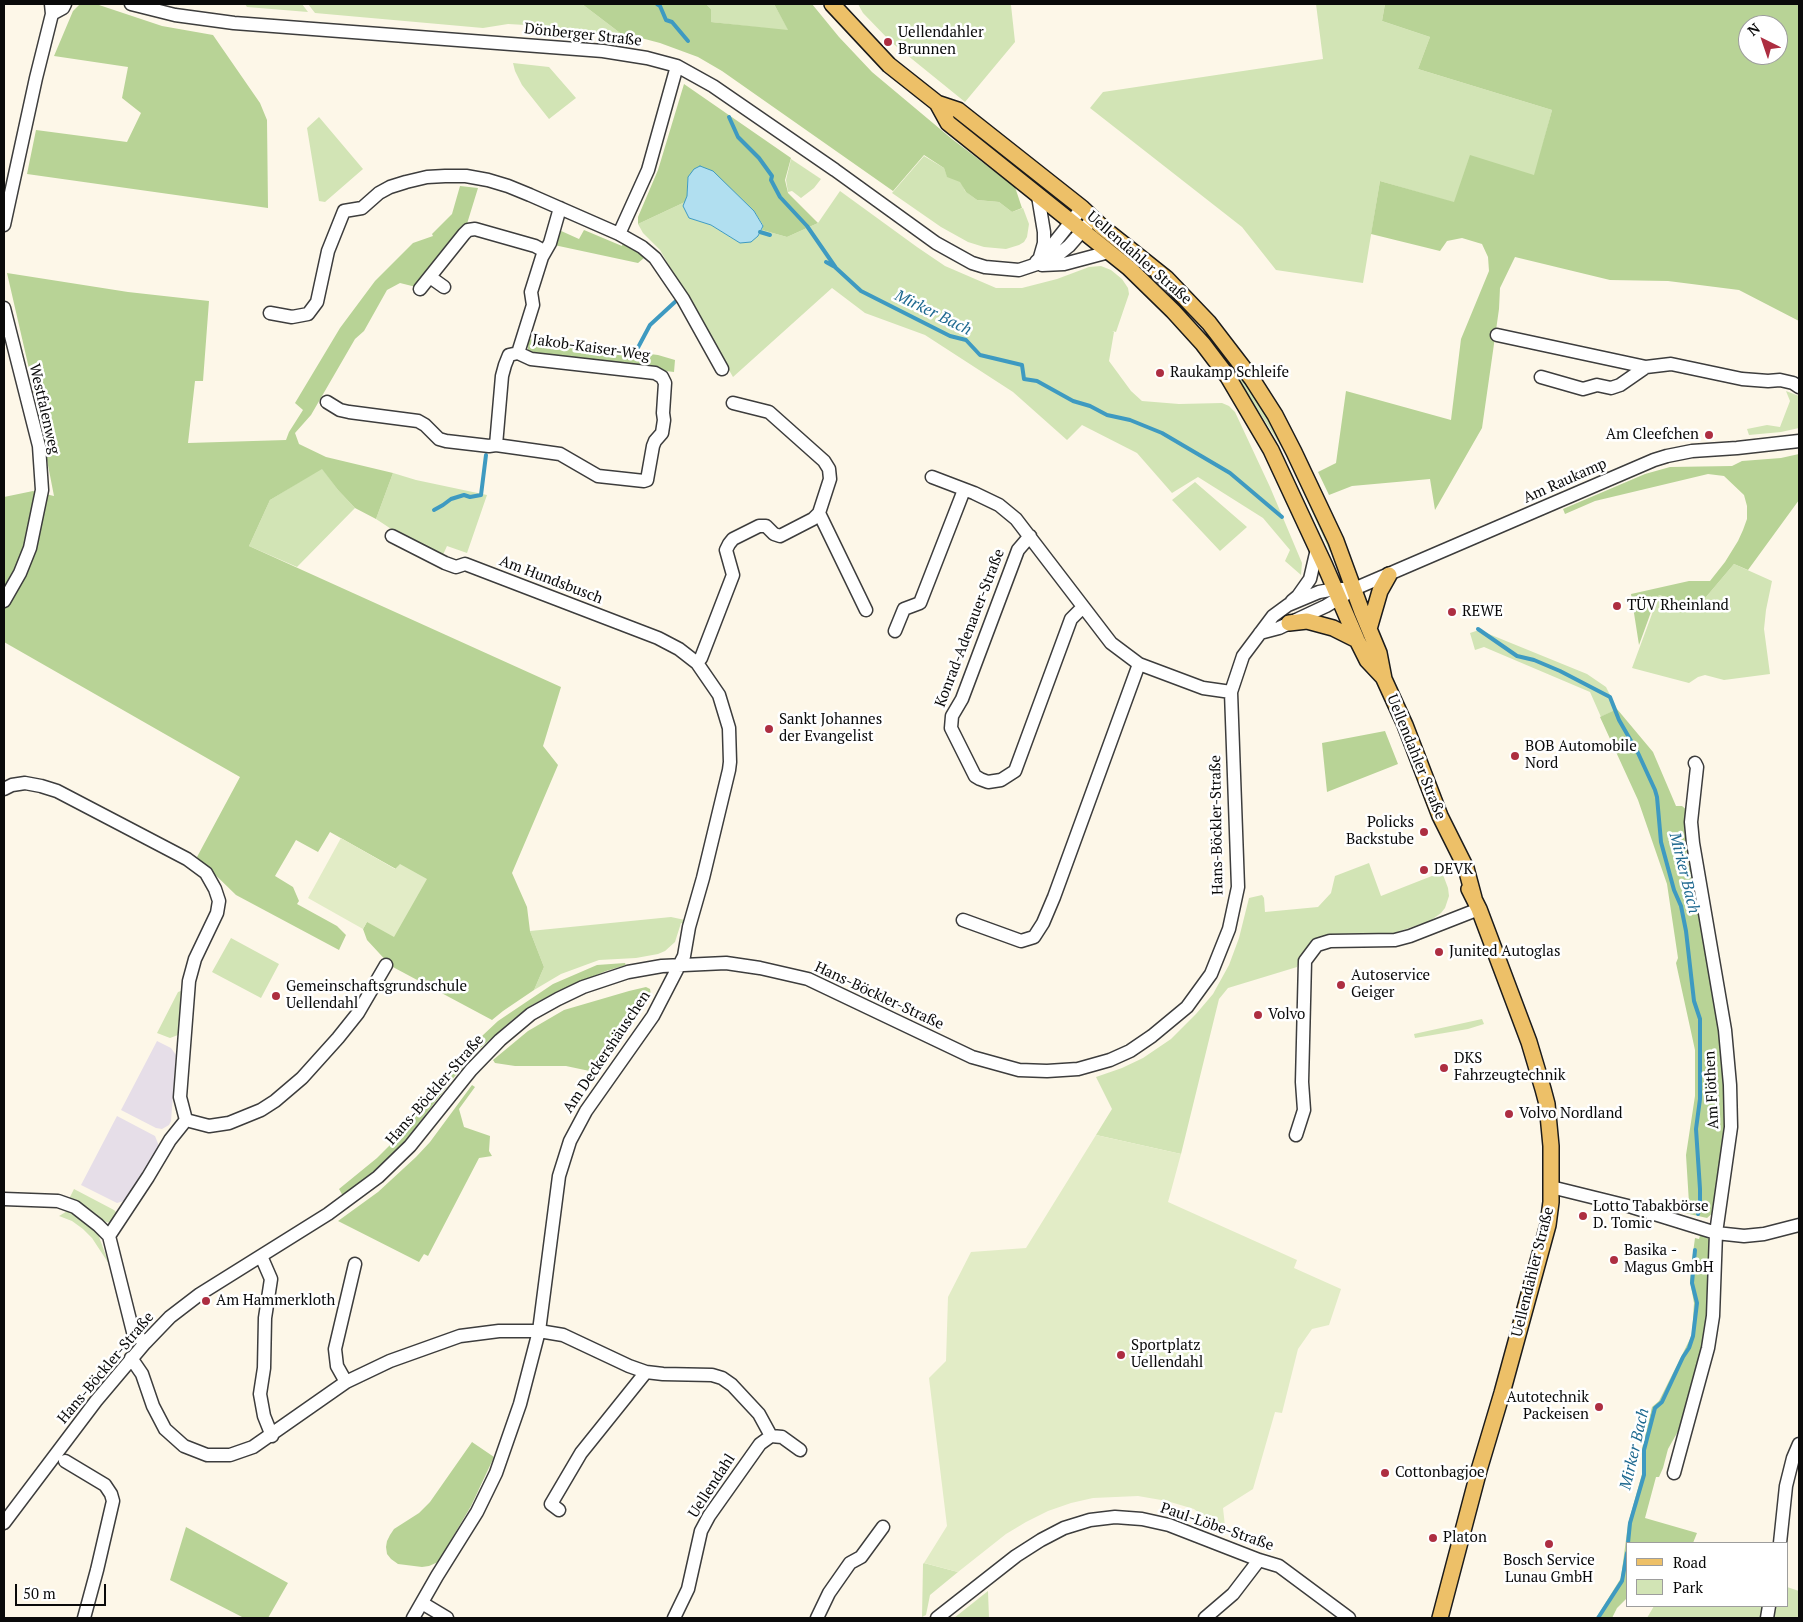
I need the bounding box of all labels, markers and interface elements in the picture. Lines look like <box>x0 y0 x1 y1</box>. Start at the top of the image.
north arrow <box>1738 15 1788 65</box>
text: N <box>1743 18 1764 40</box>
street label: Dönberger Straße <box>523 20 643 50</box>
place label: Uellendahler Brunnen <box>898 24 984 59</box>
marker: Uellendahler Brunnen <box>882 36 894 48</box>
street label: Uellendahler Straße <box>1083 207 1195 309</box>
water label: Mirker Bach <box>892 286 974 340</box>
street label: Jakob-Kaiser-Weg <box>531 331 651 365</box>
street label: Westfalenweg <box>25 362 63 456</box>
place label: Raukamp Schleife <box>1170 364 1289 382</box>
marker: Raukamp Schleife <box>1154 367 1166 379</box>
place label: Am Cleefchen <box>1606 426 1699 444</box>
marker: Am Cleefchen <box>1703 429 1715 441</box>
street label: Am Raukamp <box>1521 455 1609 507</box>
street label: Konrad-Adenauer-Straße <box>932 546 1008 710</box>
street label: Am Hundsbusch <box>497 552 605 608</box>
place label: TÜV Rheinland <box>1627 597 1729 615</box>
marker: TÜV Rheinland <box>1611 600 1623 612</box>
place label: REWE <box>1462 603 1503 621</box>
marker: REWE <box>1446 606 1458 618</box>
street label: Uellendahler Straße <box>1383 692 1449 822</box>
place label: Sankt Johannes der Evangelist <box>779 711 882 746</box>
marker: Sankt Johannes der Evangelist <box>763 723 775 735</box>
place label: BOB Automobile Nord <box>1525 738 1637 773</box>
marker: BOB Automobile Nord <box>1509 750 1521 762</box>
street label: Hans-Böckler-Straße <box>1207 755 1227 895</box>
place label: Policks Backstube <box>1346 814 1414 849</box>
marker: Policks Backstube <box>1418 826 1430 838</box>
water label: Mirker Bach <box>1665 830 1703 916</box>
place label: DEVK <box>1434 861 1473 879</box>
marker: DEVK <box>1418 864 1430 876</box>
place label: Junited Autoglas <box>1449 943 1560 961</box>
marker: Junited Autoglas <box>1433 946 1445 958</box>
street label: Hans-Böckler-Straße <box>812 958 946 1034</box>
place label: Autoservice Geiger <box>1351 967 1430 1002</box>
place label: Gemeinschaftsgrundschule Uellendahl <box>286 978 467 1013</box>
marker: Autoservice Geiger <box>1335 979 1347 991</box>
street label: Am Deckershäuschen <box>560 988 654 1116</box>
marker: Gemeinschaftsgrundschule Uellendahl <box>270 990 282 1002</box>
place label: Volvo <box>1268 1006 1305 1024</box>
marker: Volvo <box>1252 1009 1264 1021</box>
street label: Hans-Böckler-Straße <box>382 1031 488 1149</box>
place label: DKS Fahrzeugtechnik <box>1454 1050 1566 1085</box>
street label: Am Flöthen <box>1701 1050 1723 1130</box>
marker: DKS Fahrzeugtechnik <box>1438 1062 1450 1074</box>
place label: Volvo Nordland <box>1519 1105 1623 1123</box>
marker: Volvo Nordland <box>1503 1108 1515 1120</box>
place label: Lotto Tabakbörse D. Tomic <box>1593 1198 1709 1233</box>
street label: Uellendahler Straße <box>1508 1205 1558 1339</box>
marker: Lotto Tabakbörse D. Tomic <box>1577 1210 1589 1222</box>
place label: Basika - Magus GmbH <box>1624 1242 1714 1277</box>
marker: Basika - Magus GmbH <box>1608 1254 1620 1266</box>
place label: Am Hammerkloth <box>216 1292 335 1310</box>
marker: Am Hammerkloth <box>200 1295 212 1307</box>
street label: Hans-Böckler-Straße <box>54 1309 158 1427</box>
place label: Sportplatz Uellendahl <box>1131 1337 1203 1372</box>
marker: Sportplatz Uellendahl <box>1115 1349 1127 1361</box>
place label: Autotechnik Packeisen <box>1506 1389 1589 1424</box>
marker: Autotechnik Packeisen <box>1593 1401 1605 1413</box>
water label: Mirker Bach <box>1616 1406 1654 1492</box>
street label: Uellendahl <box>685 1451 739 1521</box>
place label: Cottonbagjoe <box>1395 1464 1485 1482</box>
marker: Cottonbagjoe <box>1379 1467 1391 1479</box>
street label: Paul-Löbe-Straße <box>1158 1499 1276 1555</box>
place label: Platon <box>1443 1529 1487 1547</box>
marker: Platon <box>1427 1532 1439 1544</box>
marker: Bosch Service Lunau GmbH <box>1543 1538 1555 1550</box>
legend <box>1626 1542 1788 1607</box>
place label: Bosch Service Lunau GmbH <box>1503 1552 1595 1587</box>
text: Road <box>1673 1552 1706 1572</box>
scale bar <box>18 1574 109 1606</box>
text: Park <box>1673 1577 1703 1597</box>
text: 50 m <box>23 1583 56 1603</box>

